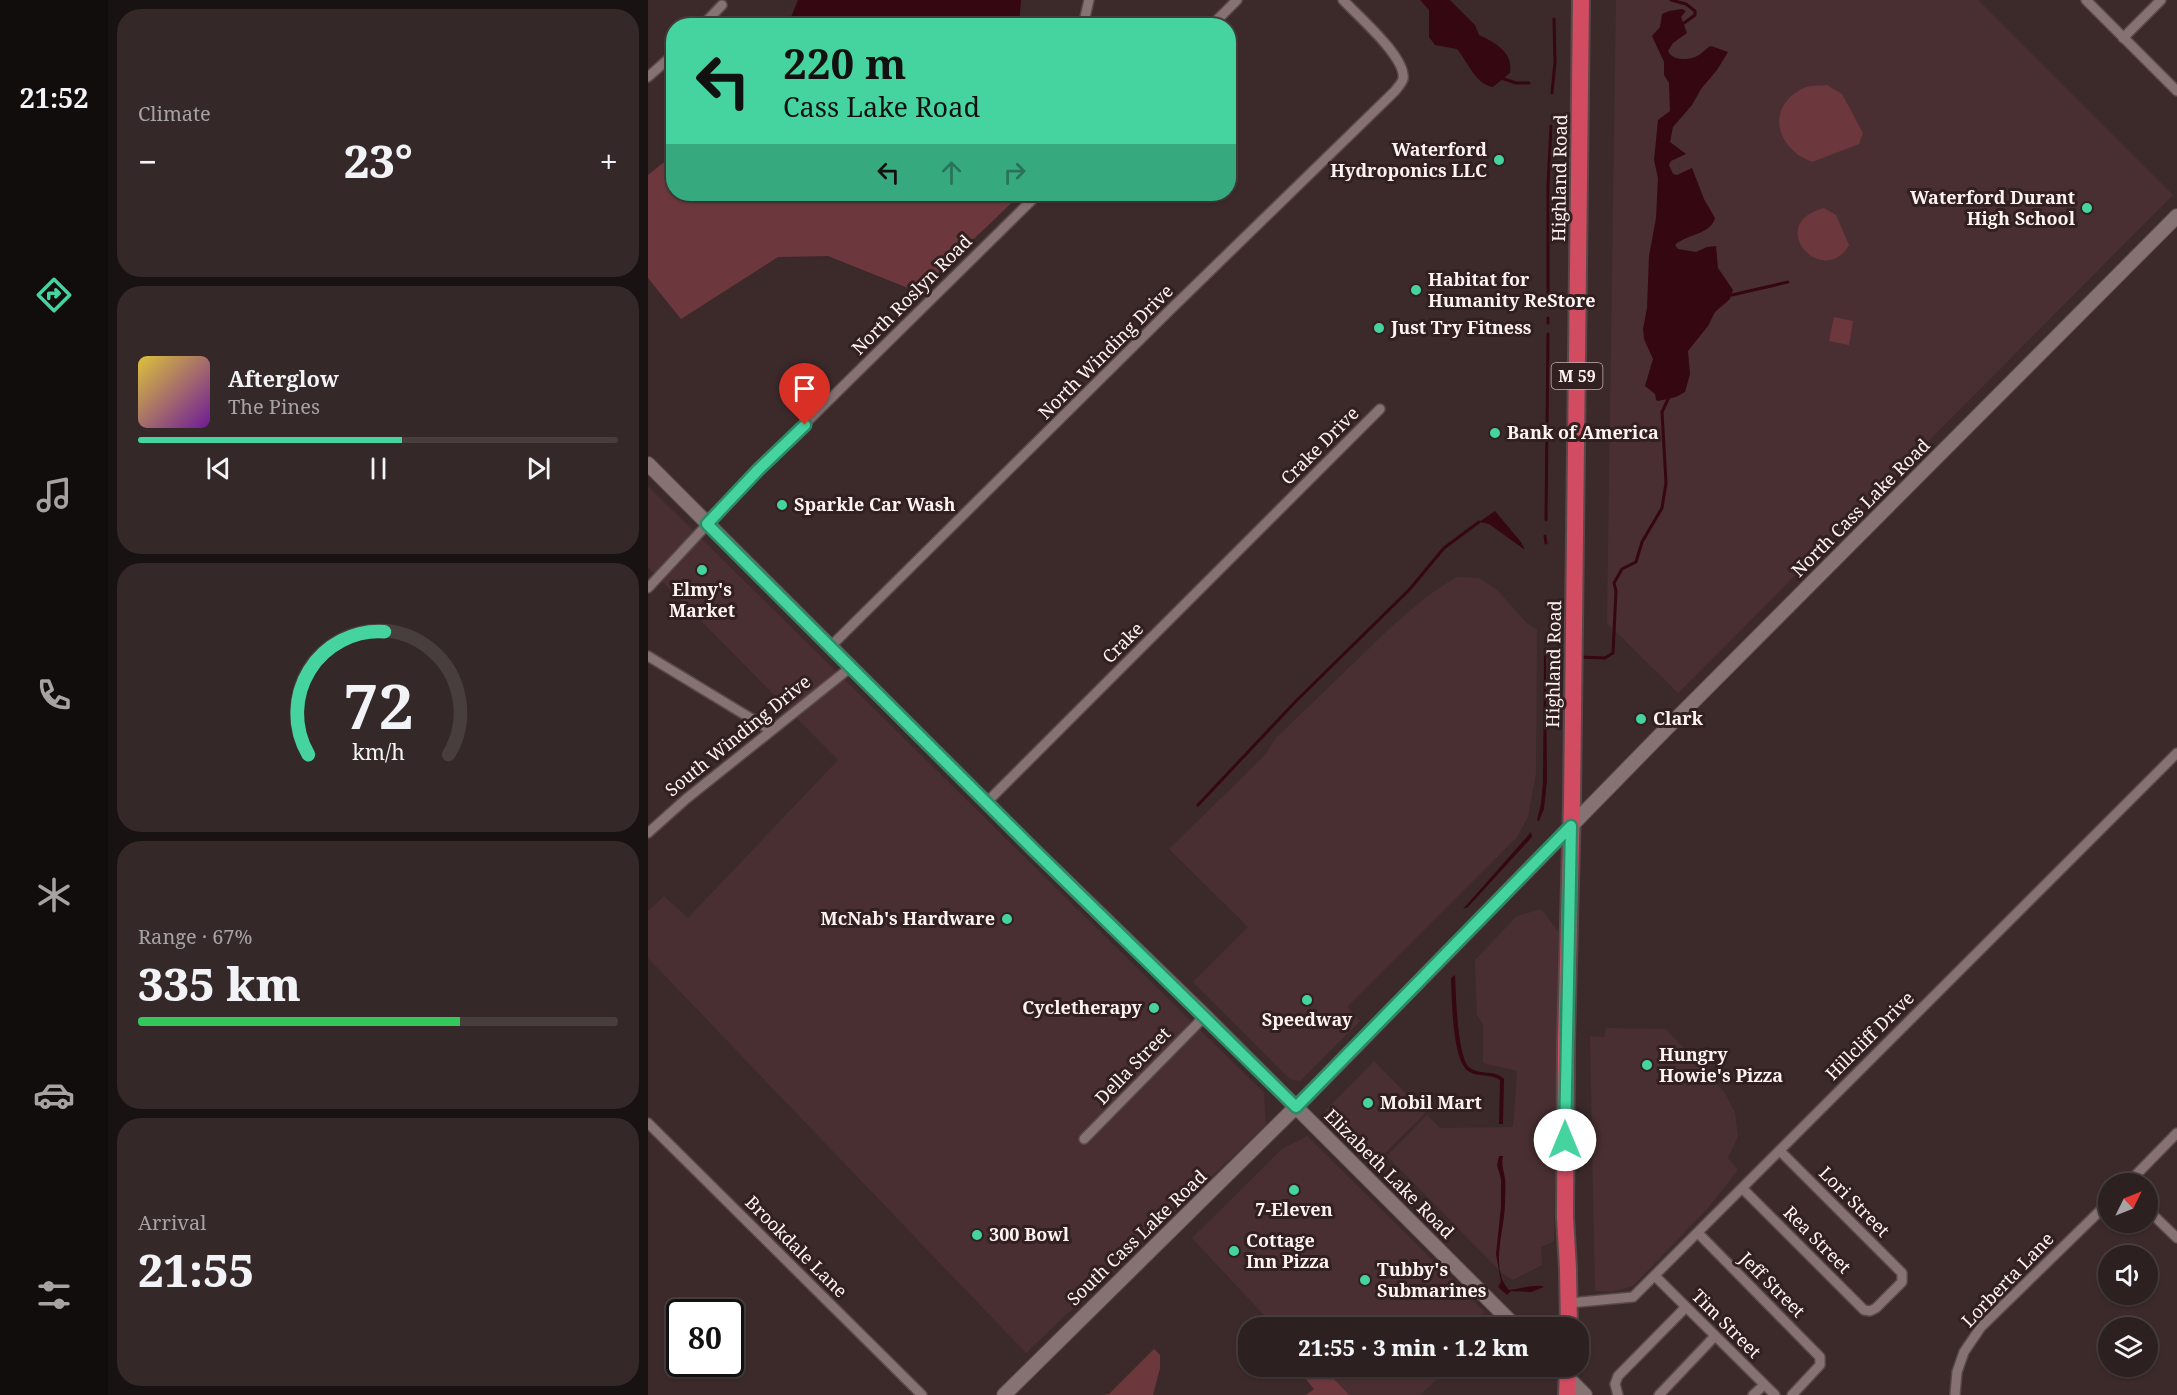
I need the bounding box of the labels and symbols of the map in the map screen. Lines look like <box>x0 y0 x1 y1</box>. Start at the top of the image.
street label: Highland Road <box>1546 114 1572 242</box>
place label: Waterford Hydroponics LLC <box>1330 137 1487 182</box>
marker: Waterford Hydroponics LLC <box>1492 153 1506 167</box>
place label: Waterford Durant High School <box>1910 185 2076 230</box>
marker: Waterford Durant High School <box>2080 201 2094 215</box>
street label: North Roslyn Road <box>846 229 977 360</box>
place label: Habitat for Humanity ReStore <box>1428 267 1596 312</box>
street label: North Winding Drive <box>1033 279 1178 424</box>
marker: Habitat for Humanity ReStore <box>1409 283 1423 297</box>
place label: Just Try Fitness <box>1390 315 1532 339</box>
marker: Just Try Fitness <box>1372 321 1386 335</box>
pin <box>779 363 830 425</box>
road number: M 59 <box>1552 363 1602 389</box>
street label: Crake Drive <box>1275 401 1364 490</box>
place label: Bank of America <box>1507 420 1659 444</box>
marker: Bank of America <box>1488 426 1502 440</box>
street label: North Cass Lake Road <box>1786 433 1935 582</box>
place label: Sparkle Car Wash <box>794 492 955 516</box>
marker: Sparkle Car Wash <box>775 498 789 512</box>
marker: Elmy's Market <box>695 563 709 577</box>
place label: Elmy's Market <box>669 577 735 622</box>
street label: Highland Road <box>1540 600 1566 728</box>
street label: Crake <box>1096 616 1148 668</box>
street label: South Winding Drive <box>660 669 815 801</box>
place label: Clark <box>1653 706 1704 730</box>
marker: Clark <box>1634 712 1648 726</box>
place label: McNab's Hardware <box>821 906 995 930</box>
marker: McNab's Hardware <box>1000 912 1014 926</box>
street label: Hillcliff Drive <box>1820 986 1919 1085</box>
marker: Speedway <box>1300 993 1314 1007</box>
place label: Cycletherapy <box>1022 995 1143 1019</box>
marker: Cycletherapy <box>1147 1001 1161 1015</box>
place label: Speedway <box>1262 1007 1353 1031</box>
street label: Della Street <box>1089 1021 1175 1109</box>
place label: Hungry Howie's Pizza <box>1659 1042 1783 1087</box>
marker: Hungry Howie's Pizza <box>1640 1058 1654 1072</box>
place label: Mobil Mart <box>1380 1090 1482 1114</box>
marker: Mobil Mart <box>1361 1096 1375 1110</box>
street label: Elizabeth Lake Road <box>1320 1103 1460 1243</box>
position arrow <box>1533 1108 1597 1172</box>
street label: Lori Street <box>1814 1161 1895 1242</box>
street label: South Cass Lake Road <box>1061 1164 1211 1310</box>
north arrow <box>2098 1173 2158 1233</box>
marker: 7-Eleven <box>1287 1183 1301 1197</box>
street label: Brookdale Lane <box>741 1190 853 1302</box>
place label: 7-Eleven <box>1255 1197 1333 1221</box>
street label: Rea Street <box>1779 1200 1857 1278</box>
place label: 300 Bowl <box>989 1222 1070 1246</box>
street label: Lorberta Lane <box>1956 1227 2059 1332</box>
marker: 300 Bowl <box>970 1228 984 1242</box>
place label: Cottage Inn Pizza <box>1246 1228 1330 1273</box>
marker: Cottage Inn Pizza <box>1227 1244 1241 1258</box>
street label: Jeff Street <box>1734 1246 1811 1322</box>
place label: Tubby's Submarines <box>1377 1257 1487 1302</box>
marker: Tubby's Submarines <box>1358 1273 1372 1287</box>
street label: Tim Street <box>1687 1283 1767 1363</box>
speed limit sign: 80 <box>666 1299 744 1377</box>

